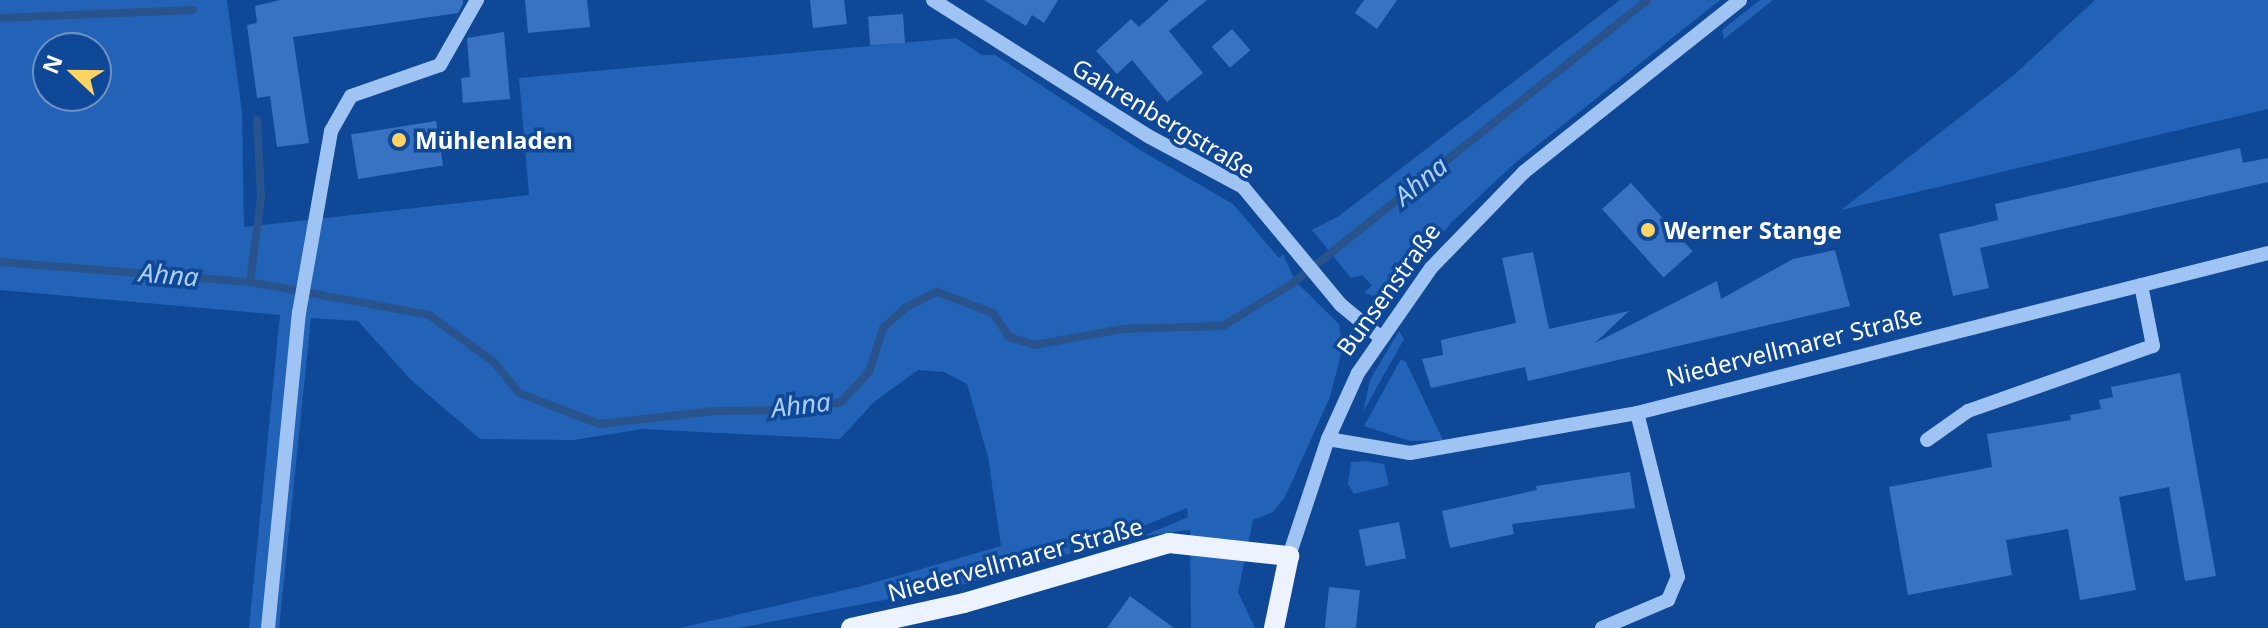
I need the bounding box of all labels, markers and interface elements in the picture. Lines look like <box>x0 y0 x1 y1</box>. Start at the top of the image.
north arrow <box>32 32 112 112</box>
text: N <box>34 50 69 78</box>
street label: Gahrenbergstraße <box>1067 52 1261 184</box>
place label: Mühlenladen <box>415 126 573 154</box>
marker: Mühlenladen <box>390 131 408 149</box>
water label: Ahna <box>1388 150 1454 212</box>
place label: Werner Stange <box>1664 216 1842 244</box>
street label: Bunsenstraße <box>1330 217 1446 361</box>
marker: Werner Stange <box>1639 221 1657 239</box>
water label: Ahna <box>138 257 200 293</box>
street label: Niedervellmarer Straße <box>1663 300 1925 392</box>
water label: Ahna <box>770 386 832 424</box>
street label: Niedervellmarer Straße <box>884 511 1146 607</box>

